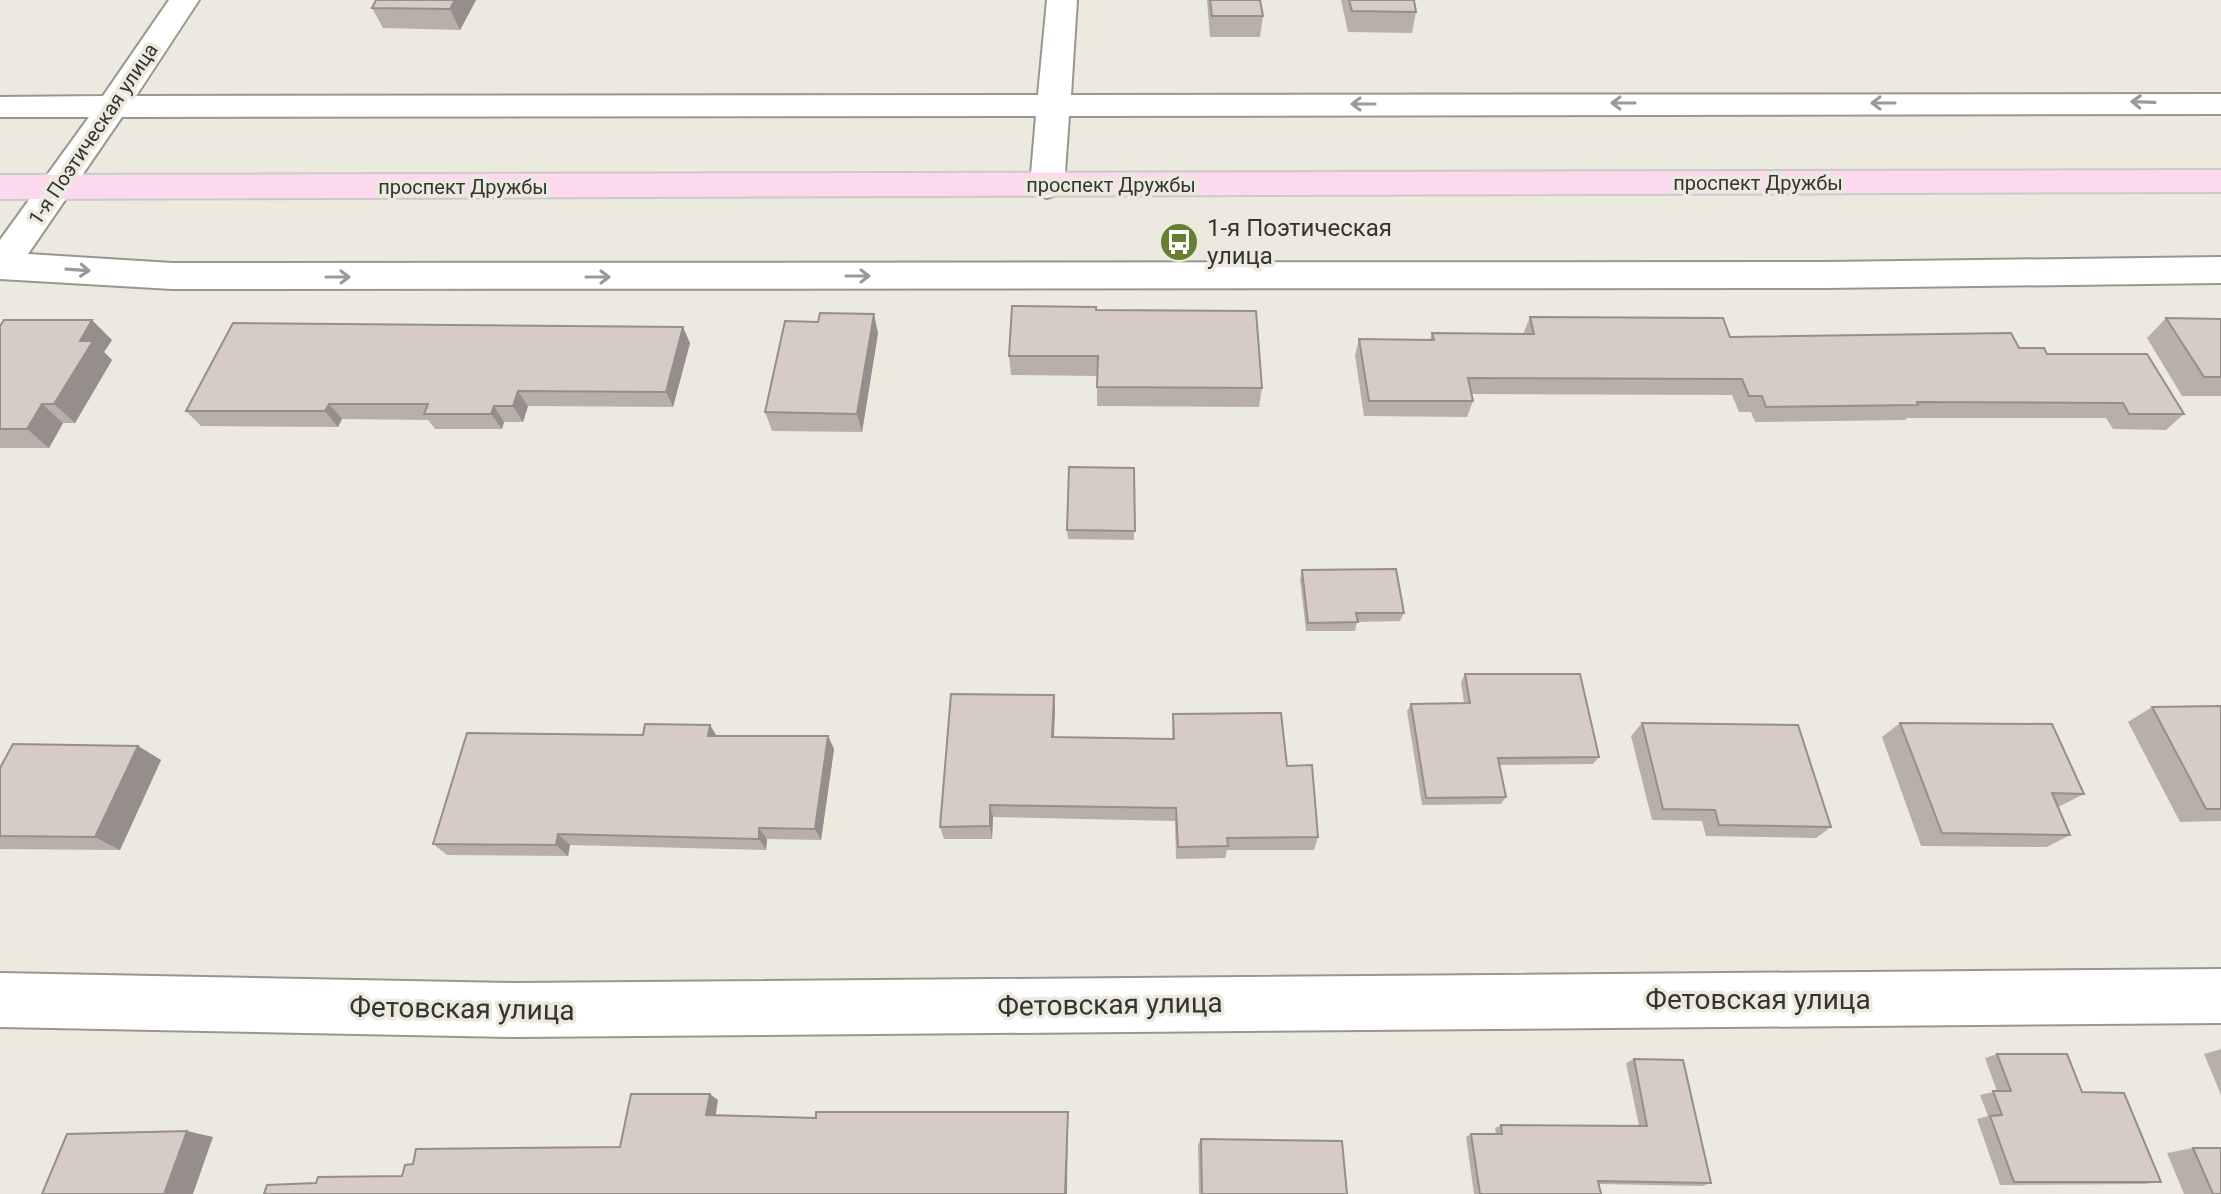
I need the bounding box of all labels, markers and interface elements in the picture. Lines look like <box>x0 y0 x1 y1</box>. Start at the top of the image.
street label: 1-я Поэтическая улица <box>23 39 163 229</box>
one-way arrow <box>1610 95 1637 111</box>
one-way arrow <box>1870 95 1897 111</box>
one-way arrow <box>2130 95 2157 110</box>
one-way arrow <box>1350 96 1377 112</box>
street label: проспект Дружбы <box>1673 171 1843 195</box>
street label: проспект Дружбы <box>1026 173 1196 197</box>
street label: проспект Дружбы <box>378 175 548 199</box>
place label: 1-я Поэтическая улица <box>1207 214 1392 270</box>
bus stop icon: 1-я Поэтическая улица <box>1158 221 1200 263</box>
one-way arrow <box>64 263 91 278</box>
one-way arrow <box>844 268 871 284</box>
one-way arrow <box>324 269 351 285</box>
one-way arrow <box>584 269 611 285</box>
street label: Фетовская улица <box>1645 983 1871 1016</box>
street label: Фетовская улица <box>997 986 1223 1023</box>
street label: Фетовская улица <box>349 990 575 1027</box>

